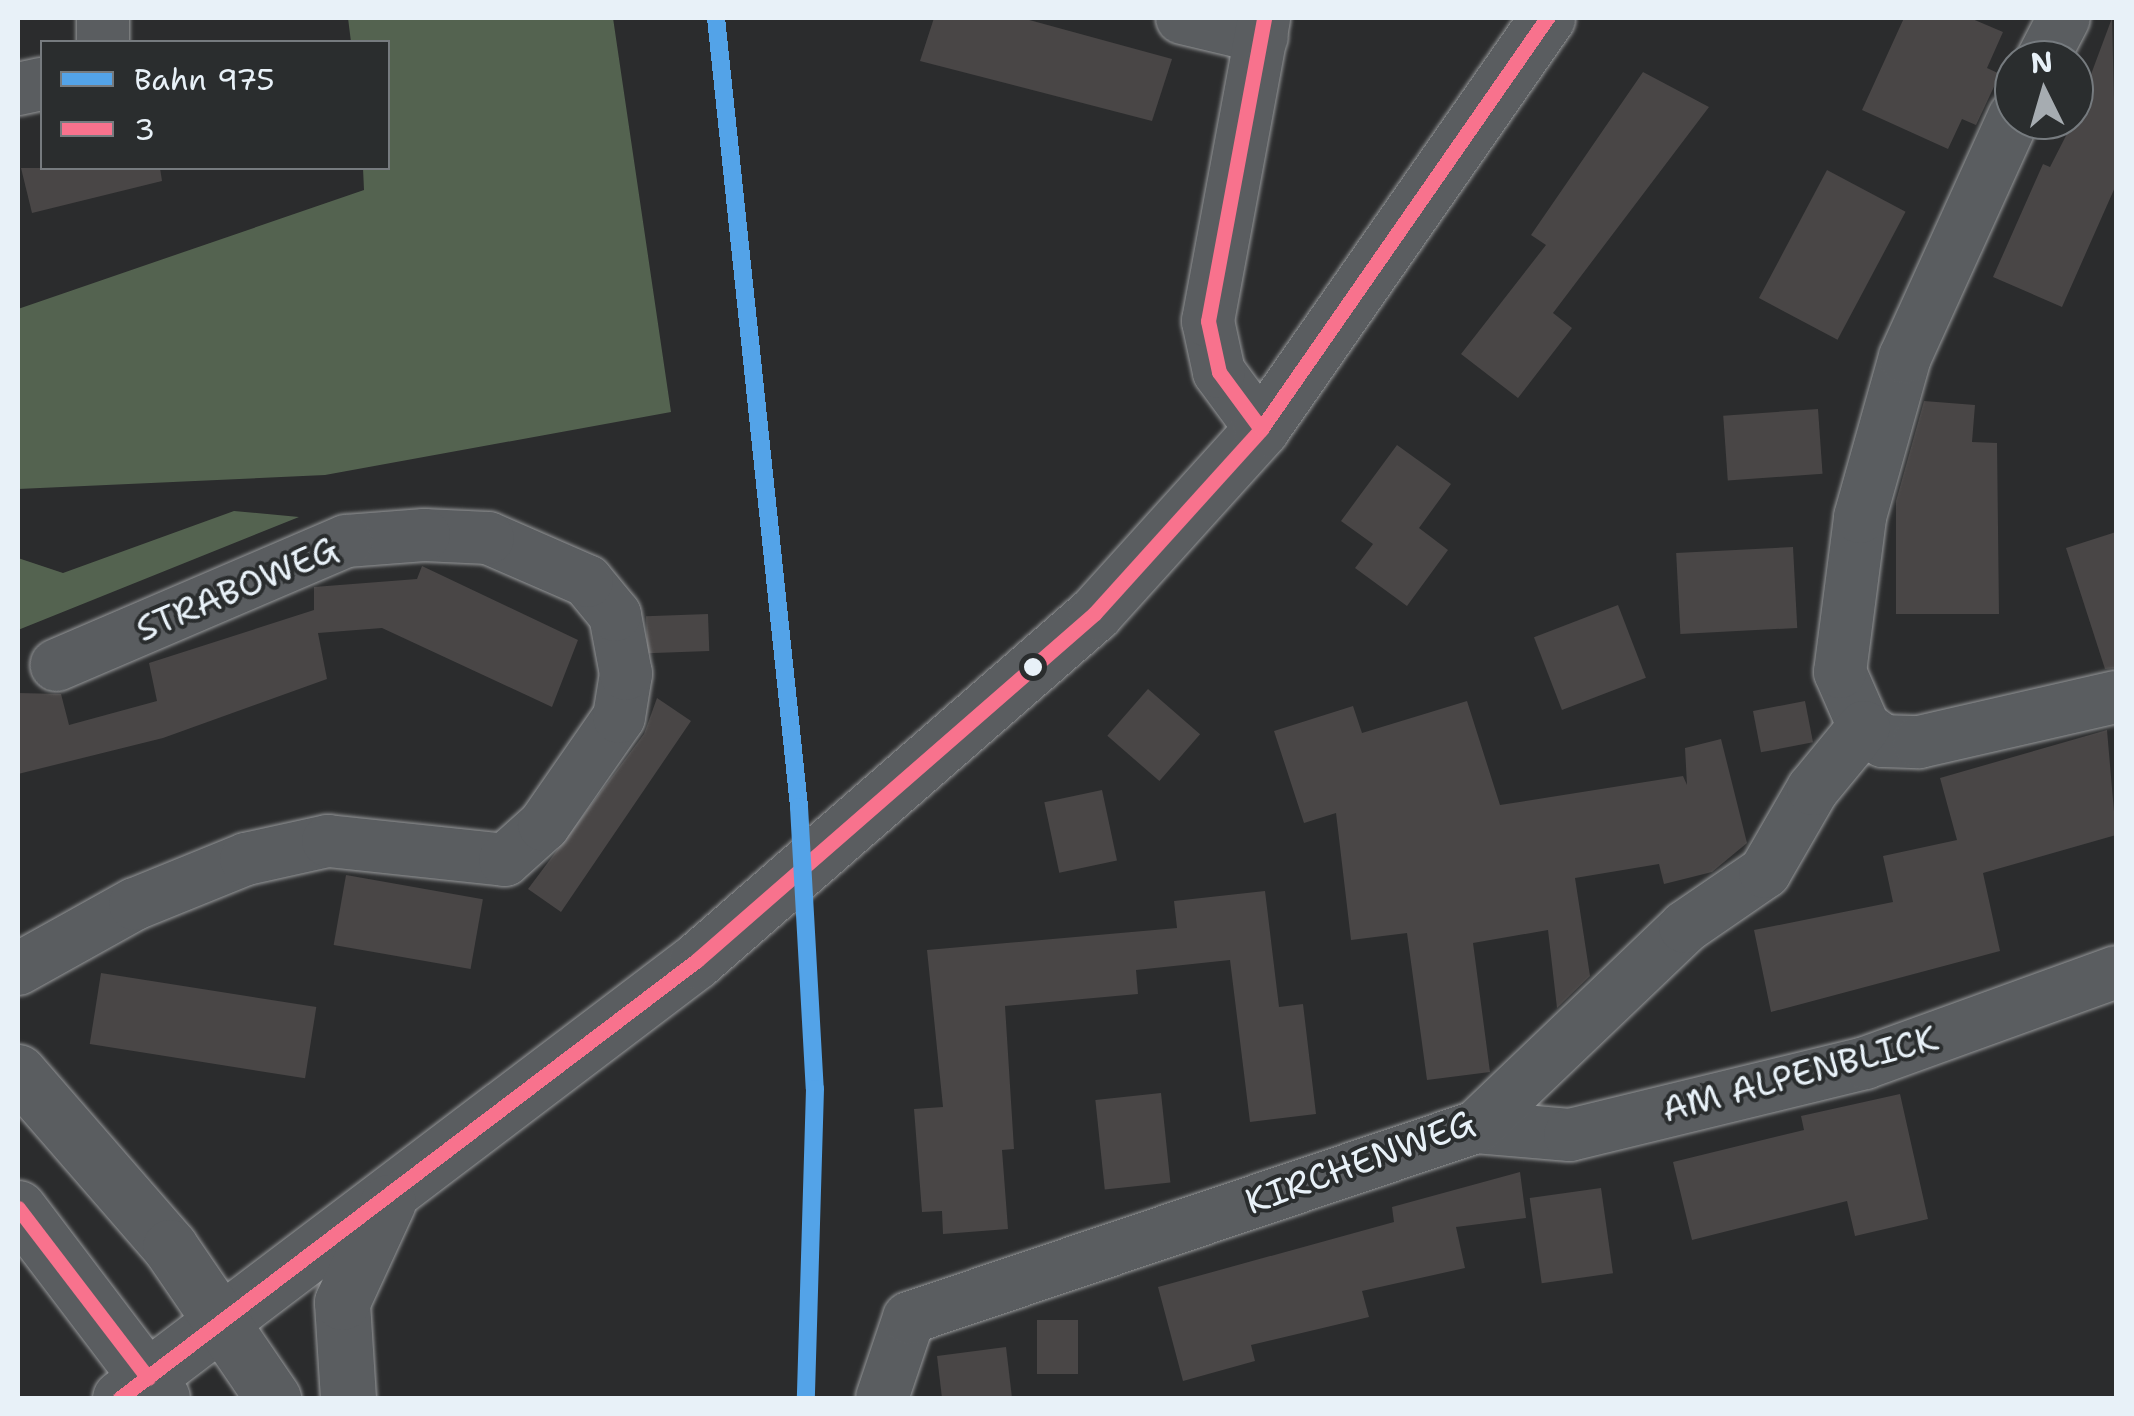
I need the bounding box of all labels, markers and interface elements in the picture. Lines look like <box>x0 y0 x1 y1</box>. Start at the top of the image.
legend <box>40 40 390 170</box>
north arrow <box>1994 40 2094 140</box>
text: N <box>2029 42 2054 82</box>
text: Bahn 975 <box>134 59 275 100</box>
text: 3 <box>134 109 155 150</box>
street label: STRABOWEG <box>130 528 344 650</box>
unlabelled marker <box>1023 657 1043 677</box>
street label: AM ALPENBLICK <box>1657 1017 1943 1131</box>
street label: KIRCHENWEG <box>1240 1101 1480 1223</box>

